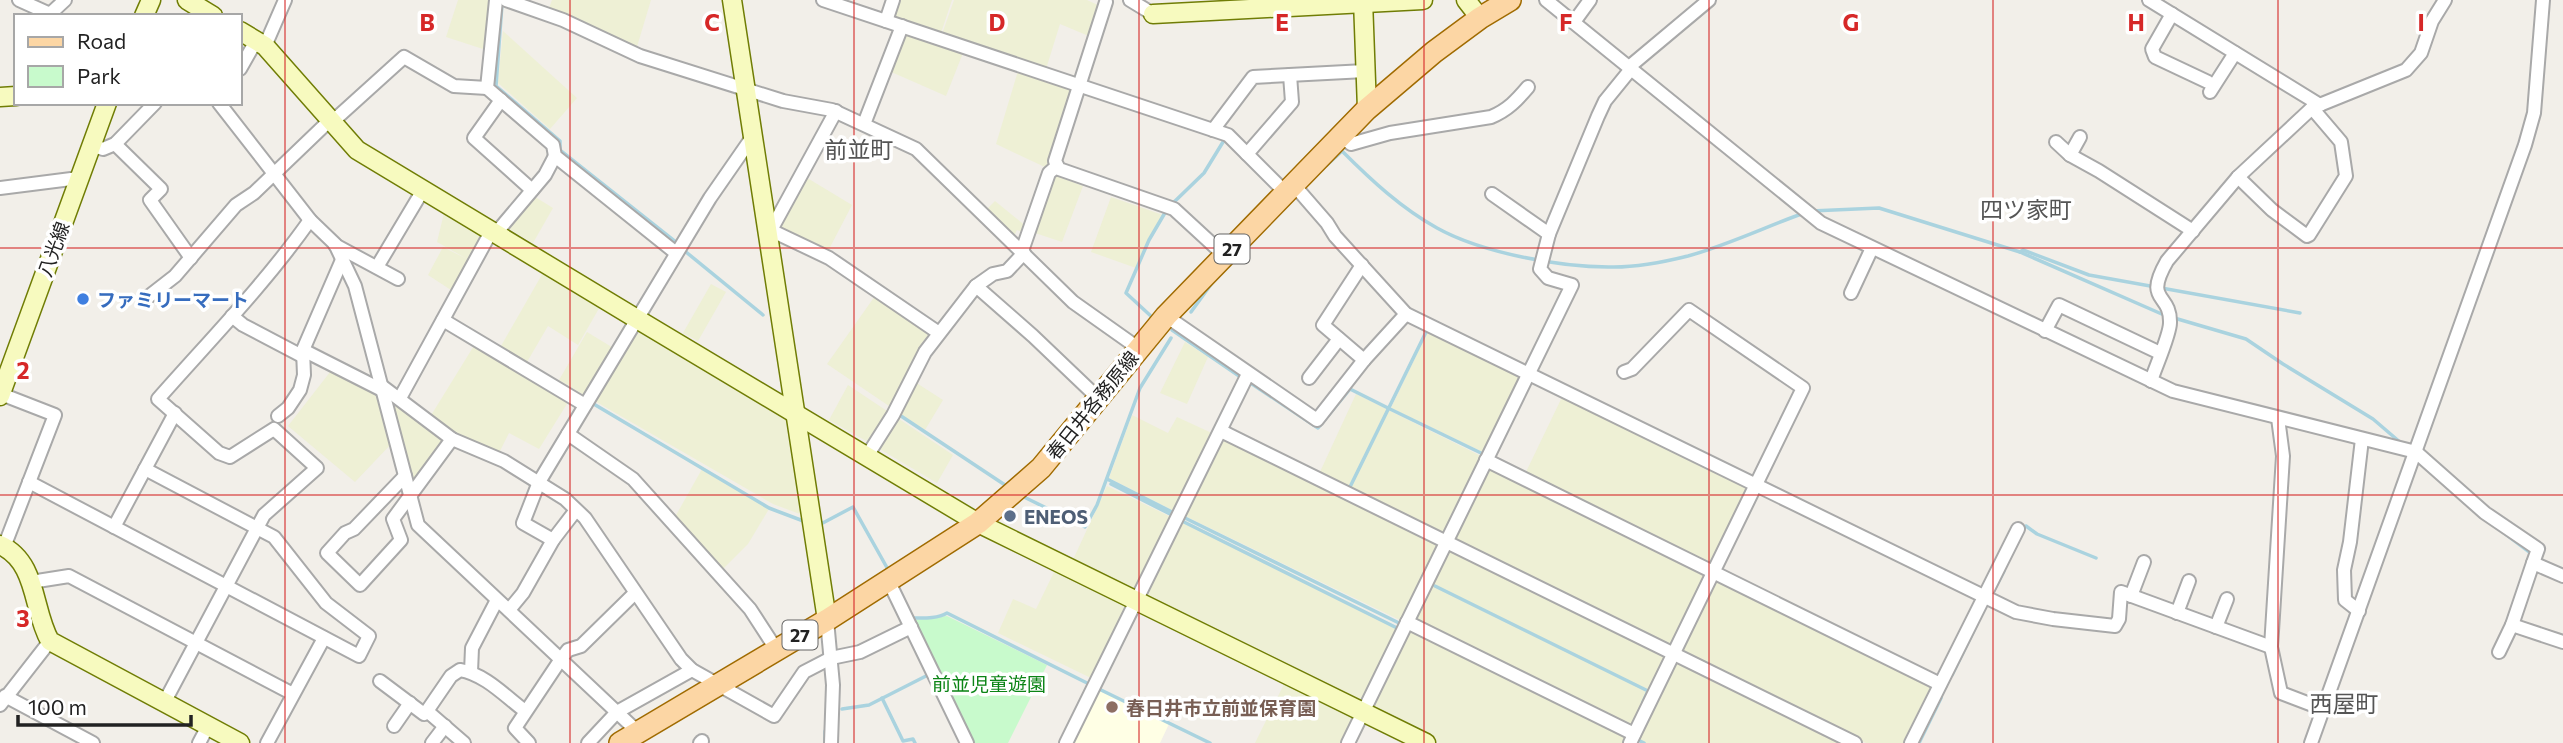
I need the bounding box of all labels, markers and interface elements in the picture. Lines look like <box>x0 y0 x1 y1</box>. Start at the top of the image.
text: B <box>419 8 435 36</box>
text: C <box>704 8 720 36</box>
text: D <box>989 8 1006 36</box>
text: E <box>1275 8 1289 36</box>
text: F <box>1559 8 1573 36</box>
text: G <box>1843 8 1859 36</box>
text: H <box>2127 8 2145 36</box>
text: I <box>2417 8 2425 36</box>
legend <box>14 14 242 105</box>
text: Road <box>77 28 126 53</box>
text: Park <box>77 63 121 88</box>
district label: 前並町 <box>825 135 894 163</box>
district label: 四ツ家町 <box>1980 195 2072 223</box>
street label: 八光線 <box>32 218 74 280</box>
road number: 27 <box>1214 234 1250 264</box>
place label: ファミリーマート <box>97 288 249 311</box>
marker: ファミリーマート <box>75 291 91 307</box>
street label: 春日井各務原線 <box>1041 346 1143 464</box>
text: 2 <box>16 356 30 384</box>
place label: ENEOS <box>1024 505 1088 528</box>
marker: ENEOS <box>1002 508 1018 524</box>
text: 3 <box>16 604 30 632</box>
road number: 27 <box>782 620 818 650</box>
park label: 前並児童遊園 <box>932 672 1046 695</box>
scale bar <box>18 684 191 728</box>
district label: 西屋町 <box>2310 689 2379 717</box>
text: 100 m <box>28 694 87 719</box>
place label: 春日井市立前並保育園 <box>1126 696 1316 719</box>
marker: 春日井市立前並保育園 <box>1104 699 1120 715</box>

